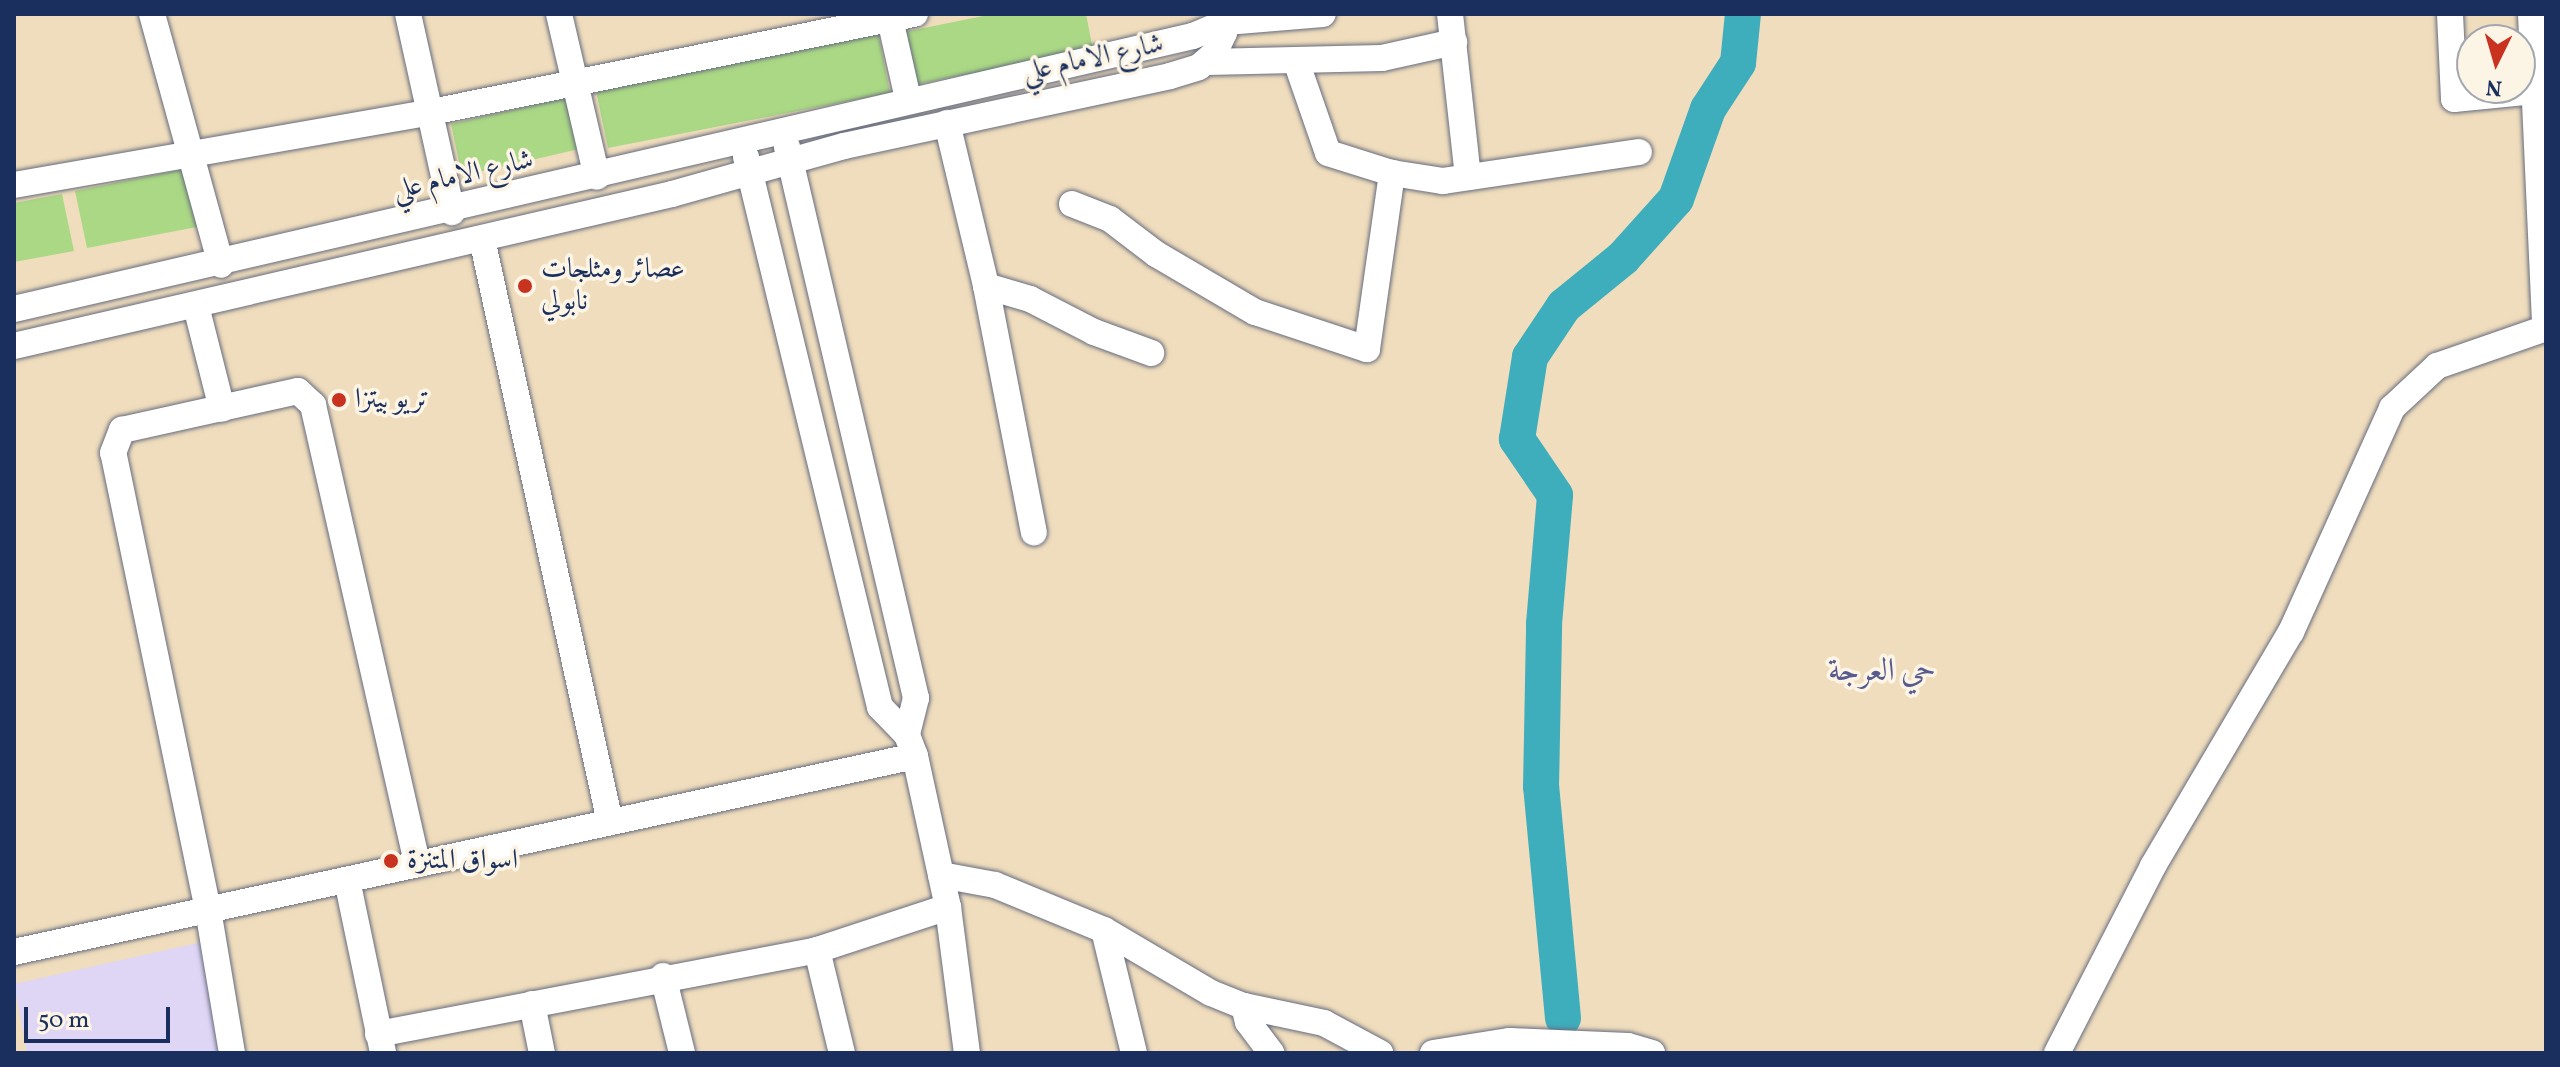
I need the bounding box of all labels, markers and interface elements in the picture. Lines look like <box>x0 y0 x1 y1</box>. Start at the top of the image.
north arrow <box>2456 24 2536 104</box>
street label: شارع الامام علي <box>1019 28 1167 90</box>
text: N <box>2485 70 2503 103</box>
street label: شارع الامام علي <box>389 144 537 208</box>
place label: عصائر ومثلجات نابولي <box>541 253 685 319</box>
marker: عصائر ومثلجات نابولي <box>516 277 534 295</box>
place label: تريو بيتزا <box>355 383 429 417</box>
marker: تريو بيتزا <box>330 391 348 409</box>
district label: حي العرجة <box>1828 653 1936 691</box>
place label: اسواق المتنزة <box>407 844 518 878</box>
marker: اسواق المتنزة <box>382 852 400 870</box>
scale bar <box>28 991 174 1041</box>
text: 50 m <box>38 1004 90 1038</box>

